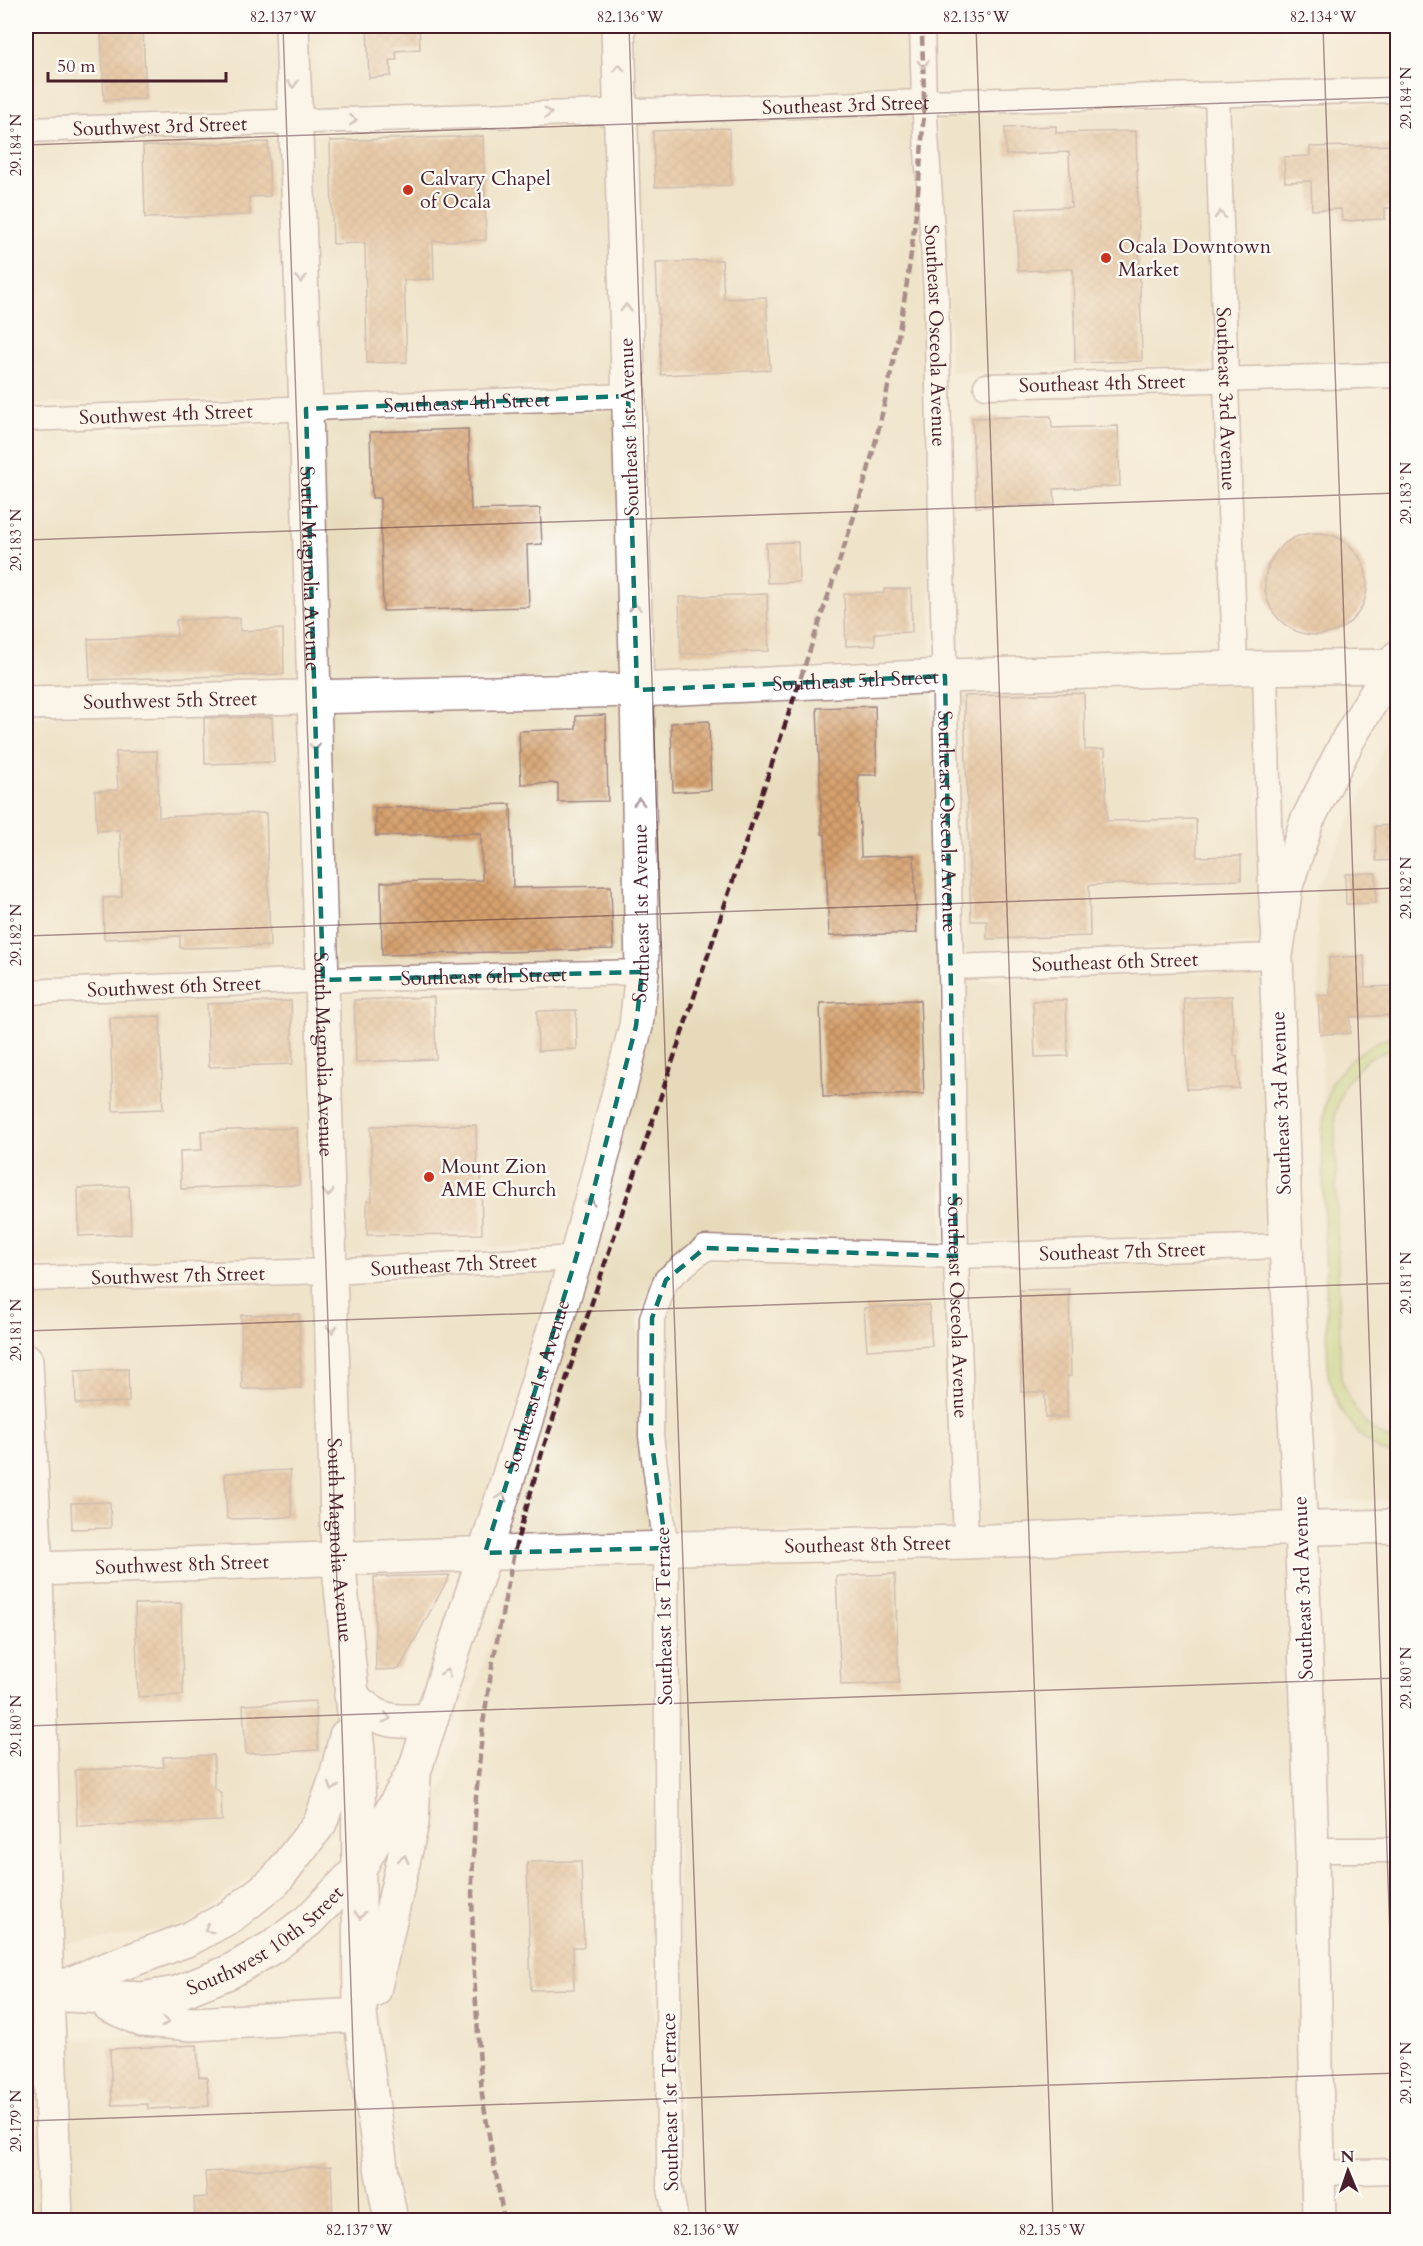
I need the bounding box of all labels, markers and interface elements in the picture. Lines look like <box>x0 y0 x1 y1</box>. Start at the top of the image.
text: 82.137°W <box>250 7 317 27</box>
text: 82.136°W <box>597 7 664 27</box>
text: 82.135°W <box>943 7 1010 27</box>
text: 82.134°W <box>1290 7 1357 27</box>
scale bar <box>48 45 226 83</box>
text: 50 m <box>57 54 96 79</box>
one-way arrow <box>917 59 929 68</box>
one-way arrow <box>613 64 625 73</box>
text: 29.184°N <box>1396 66 1416 129</box>
one-way arrow <box>287 79 300 88</box>
street label: Southeast 3rd Street <box>762 88 930 121</box>
one-way arrow <box>543 107 552 120</box>
street label: Southwest 3rd Street <box>72 110 248 142</box>
text: 29.184°N <box>6 113 26 176</box>
one-way arrow <box>348 114 357 127</box>
place label: Calvary Chapel of Ocala <box>420 165 551 215</box>
marker: Calvary Chapel of Ocala <box>401 183 415 197</box>
one-way arrow <box>1214 210 1226 219</box>
street label: Southeast Osceola Avenue <box>918 224 953 447</box>
place label: Ocala Downtown Market <box>1118 233 1272 283</box>
marker: Ocala Downtown Market <box>1099 251 1113 265</box>
one-way arrow <box>294 274 307 283</box>
one-way arrow <box>620 303 632 312</box>
street label: Southeast 3rd Avenue <box>1210 307 1243 491</box>
street label: Southeast 1st Avenue <box>612 337 646 517</box>
street label: Southeast 4th Street <box>1018 367 1186 399</box>
street label: Southeast 4th Street <box>383 385 551 419</box>
street label: Southwest 4th Street <box>79 397 254 430</box>
text: 29.183°N <box>1396 461 1416 524</box>
street label: South Magnolia Avenue <box>294 466 327 672</box>
text: 29.183°N <box>6 508 26 571</box>
one-way arrow <box>628 603 641 612</box>
street label: Southeast 5th Street <box>772 663 940 697</box>
street label: Southwest 5th Street <box>83 685 258 715</box>
street label: Southeast Osceola Avenue <box>932 710 964 933</box>
one-way arrow <box>309 742 322 751</box>
one-way arrow <box>633 798 645 807</box>
street label: Southeast 1st Avenue <box>625 824 656 1004</box>
text: 29.182°N <box>1396 856 1416 919</box>
text: 29.182°N <box>6 903 26 966</box>
street label: Southeast 6th Street <box>1031 945 1199 978</box>
street label: South Magnolia Avenue <box>308 952 340 1157</box>
street label: Southeast 6th Street <box>400 960 568 992</box>
street label: Southwest 6th Street <box>87 969 262 1003</box>
street label: Southeast 3rd Avenue <box>1264 1011 1298 1195</box>
place label: Mount Zion AME Church <box>441 1153 556 1203</box>
marker: Mount Zion AME Church <box>422 1170 436 1184</box>
one-way arrow <box>322 1189 335 1198</box>
one-way arrow <box>583 1196 596 1206</box>
street label: Southeast Osceola Avenue <box>941 1196 975 1419</box>
street label: Southeast 7th Street <box>1039 1235 1206 1267</box>
street label: Southeast 7th Street <box>370 1247 538 1282</box>
text: 29.181°N <box>1396 1251 1416 1314</box>
street label: Southwest 7th Street <box>91 1259 266 1291</box>
street label: Southeast 1st Avenue <box>497 1296 576 1475</box>
text: 29.181°N <box>6 1298 26 1361</box>
one-way arrow <box>326 1325 338 1334</box>
street label: South Magnolia Avenue <box>321 1437 360 1644</box>
one-way arrow <box>495 1492 508 1503</box>
street label: Southeast 3rd Avenue <box>1286 1496 1320 1680</box>
street label: Southeast 1st Terrace <box>649 1526 679 1706</box>
street label: Southeast 8th Street <box>784 1529 952 1559</box>
street label: Southwest 8th Street <box>95 1547 270 1580</box>
text: 29.180°N <box>1396 1646 1416 1709</box>
one-way arrow <box>439 1668 451 1679</box>
text: 29.180°N <box>6 1694 26 1757</box>
one-way arrow <box>382 1711 392 1724</box>
one-way arrow <box>327 1781 340 1791</box>
one-way arrow <box>396 1854 409 1864</box>
street label: Southwest 10th Street <box>182 1879 350 2001</box>
one-way arrow <box>354 1910 366 1919</box>
one-way arrow <box>204 1922 214 1933</box>
street label: Southeast 1st Terrace <box>655 2012 685 2192</box>
one-way arrow <box>160 2015 169 2028</box>
text: 29.179°N <box>1396 2041 1416 2104</box>
text: 29.179°N <box>6 2089 26 2152</box>
north arrow <box>1318 2141 1378 2201</box>
text: N <box>1340 2146 1355 2168</box>
text: 82.137°W <box>326 2220 393 2240</box>
text: 82.136°W <box>673 2220 740 2240</box>
text: 82.135°W <box>1019 2220 1086 2240</box>

